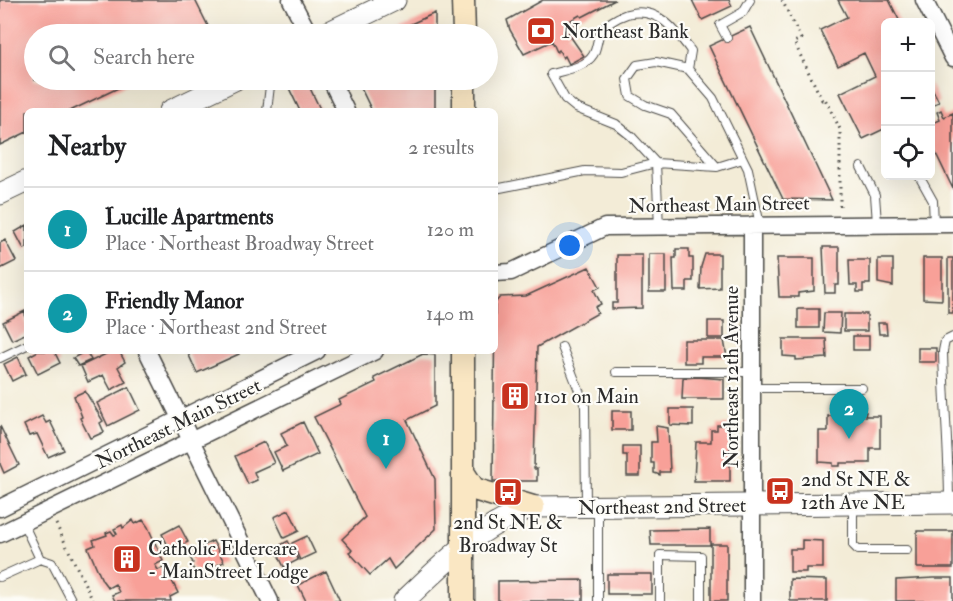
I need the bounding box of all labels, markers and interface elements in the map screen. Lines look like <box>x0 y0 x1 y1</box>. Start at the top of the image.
bank icon: Northeast Bank <box>525 15 557 47</box>
map controls <box>881 18 935 180</box>
button: + <box>881 18 935 72</box>
place label: Northeast Bank <box>562 19 689 44</box>
search box <box>24 24 498 90</box>
icon: search <box>45 41 78 74</box>
text: Search here <box>93 43 195 71</box>
button: − <box>881 72 935 126</box>
button: locate <box>881 126 935 180</box>
text: Nearby <box>48 131 126 163</box>
text: 2 results <box>408 135 474 160</box>
street label: Northeast Main Street <box>628 190 810 219</box>
text: Lucille Apartments <box>105 203 274 231</box>
text: 1 <box>64 217 71 242</box>
text: 120 m <box>427 217 474 242</box>
text: Place · Northeast Broadway Street <box>105 231 374 256</box>
your location <box>555 231 584 260</box>
street label: Northeast 12th Avenue <box>719 286 744 468</box>
text: Friendly Manor <box>105 287 244 315</box>
text: 2 <box>62 301 73 326</box>
text: 140 m <box>426 301 474 326</box>
text: Place · Northeast 2nd Street <box>105 315 327 340</box>
street label: Northeast Main Street <box>91 372 266 474</box>
building icon: 1101 on Main <box>499 380 531 412</box>
place label: 1101 on Main <box>536 384 639 409</box>
pin: 2 <box>830 390 868 439</box>
pin: 1 <box>366 420 406 469</box>
place label: 2nd St NE & 12th Ave NE <box>801 467 911 515</box>
bus stop icon: 2nd St NE & 12th Ave NE <box>764 475 796 507</box>
bus stop icon: 2nd St NE & Broadway St <box>492 476 524 508</box>
street label: Northeast 2nd Street <box>578 493 747 520</box>
place label: 2nd St NE & Broadway St <box>453 510 563 558</box>
place label: Catholic Eldercare - MainStreet Lodge <box>148 536 308 584</box>
building icon: Catholic Eldercare - MainStreet Lodge <box>111 543 143 575</box>

